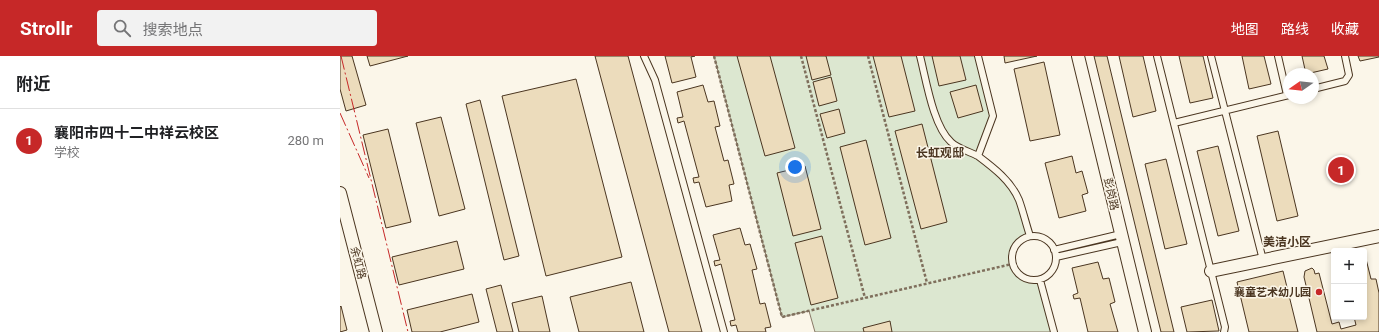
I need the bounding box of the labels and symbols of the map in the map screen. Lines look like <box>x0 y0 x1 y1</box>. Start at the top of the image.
north arrow <box>1283 68 1319 104</box>
district label: 长虹观邸 <box>916 146 964 160</box>
pin: 1 <box>1328 155 1354 185</box>
your location <box>785 157 805 177</box>
street label: 彭岗路 <box>1101 176 1121 212</box>
district label: 美洁小区 <box>1263 235 1311 249</box>
street label: 余虹路 <box>348 245 368 281</box>
place label: 襄童艺术幼儿园 <box>1234 286 1311 299</box>
marker: 襄童艺术幼儿园 <box>1314 287 1324 297</box>

